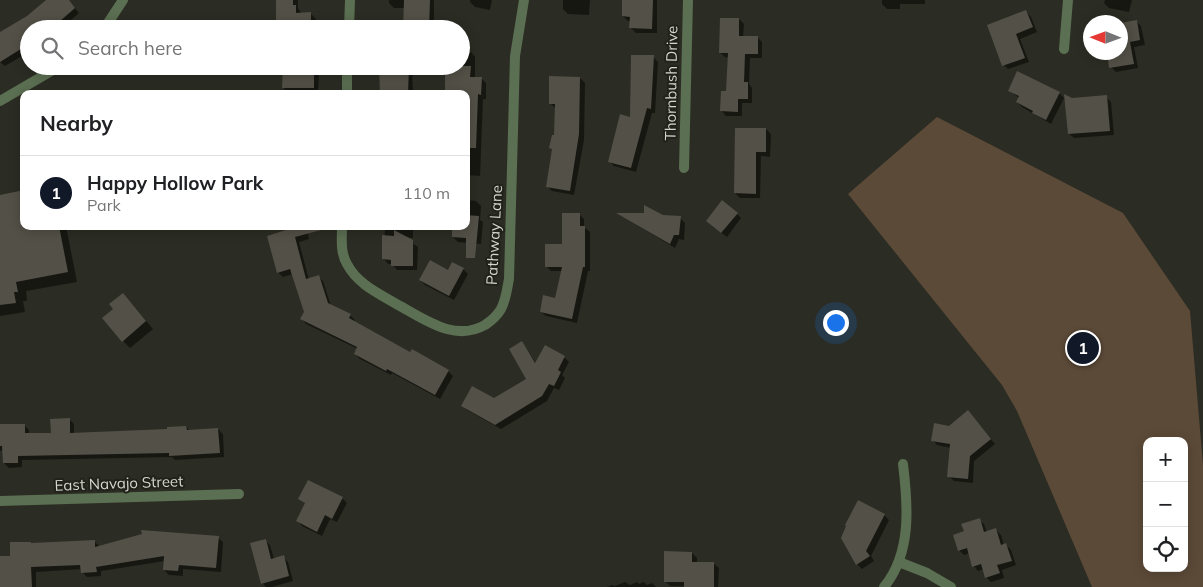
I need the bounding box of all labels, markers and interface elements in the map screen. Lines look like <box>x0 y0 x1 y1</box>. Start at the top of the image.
north arrow <box>1083 15 1128 60</box>
search box <box>20 20 470 75</box>
street label: Thornbush Drive <box>661 25 681 141</box>
icon: search <box>38 34 66 62</box>
text: Search here <box>78 36 182 60</box>
text: Nearby <box>40 110 113 136</box>
text: Happy Hollow Park <box>87 171 263 195</box>
text: 1 <box>51 183 61 203</box>
text: 110 m <box>403 183 450 203</box>
street label: Pathway Lane <box>482 184 506 286</box>
text: Park <box>87 195 121 215</box>
your location <box>823 310 849 336</box>
pin: 1 <box>1067 329 1099 367</box>
map controls <box>1143 437 1188 572</box>
button: + <box>1143 437 1188 482</box>
street label: East Navajo Street <box>54 471 184 495</box>
button: − <box>1143 482 1188 527</box>
button: locate <box>1143 527 1188 572</box>

